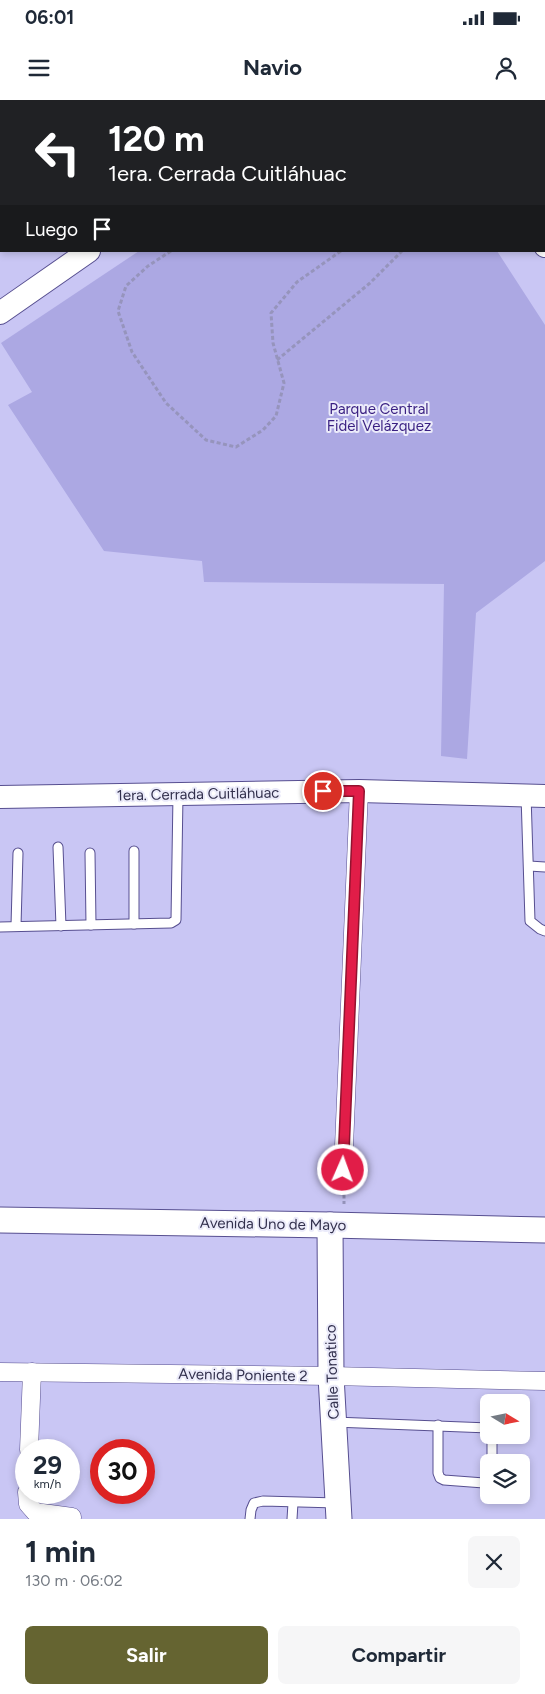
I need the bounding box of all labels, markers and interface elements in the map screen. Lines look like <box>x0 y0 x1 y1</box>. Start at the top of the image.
text: 06:01 <box>25 6 74 29</box>
icon: menu <box>25 54 53 82</box>
text: Navio <box>243 54 302 81</box>
icon: person <box>492 54 520 82</box>
text: 120 m <box>108 118 205 160</box>
icon: left <box>25 120 90 185</box>
text: 1era. Cerrada Cuitláhuac <box>108 160 347 187</box>
icon: arrive <box>88 215 116 243</box>
text: Luego <box>25 218 78 241</box>
park label: Parque Central Fidel Velázquez <box>327 400 431 435</box>
pin <box>302 770 344 812</box>
icon: arrive <box>309 777 337 805</box>
street label: 1era. Cerrada Cuitláhuac <box>117 784 279 804</box>
position arrow <box>316 1143 368 1195</box>
street label: Avenida Uno de Mayo <box>200 1214 347 1234</box>
street label: Calle Tonatico <box>321 1324 343 1420</box>
street label: Avenida Poniente 2 <box>178 1365 308 1385</box>
north arrow <box>480 1394 530 1444</box>
map controls <box>480 1394 530 1504</box>
speed limit sign: 30 <box>90 1439 155 1504</box>
text: 29 <box>33 1450 62 1480</box>
button: layers <box>480 1454 530 1504</box>
text: km/h <box>34 1477 61 1491</box>
text: 1 min <box>25 1533 96 1570</box>
button: close <box>468 1536 520 1588</box>
text: 130 m · 06:02 <box>25 1571 123 1590</box>
button: Salir <box>25 1626 268 1684</box>
button: Compartir <box>278 1626 520 1684</box>

